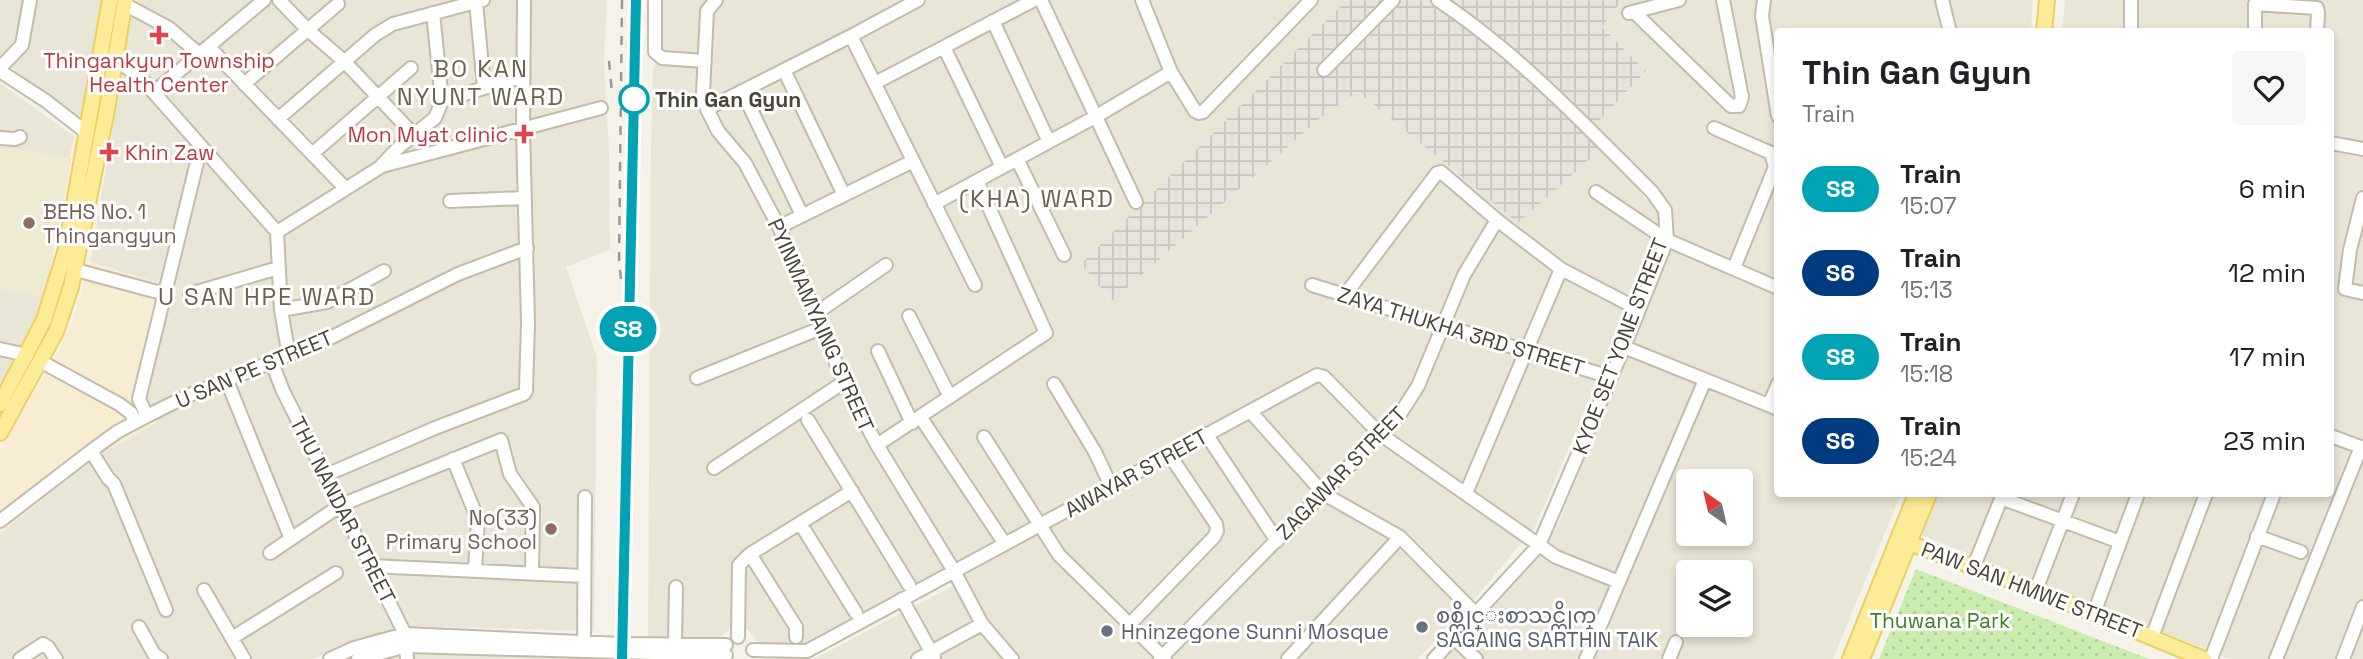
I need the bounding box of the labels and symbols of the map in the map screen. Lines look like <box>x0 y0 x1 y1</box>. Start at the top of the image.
marker: Thingankyun Township Health Center <box>149 25 169 45</box>
place label: Thingankyun Township Health Center <box>43 47 275 98</box>
district label: BO KAN NYUNT WARD <box>397 53 565 112</box>
marker: Thin Gan Gyun <box>619 84 649 114</box>
place label: Thin Gan Gyun <box>655 86 801 113</box>
place label: Mon Myat clinic <box>348 121 508 148</box>
marker: Mon Myat clinic <box>514 124 534 144</box>
place label: Khin Zaw <box>125 139 215 166</box>
marker: Khin Zaw <box>99 142 119 162</box>
district label: (KHA) WARD <box>959 183 1115 214</box>
place label: BEHS No. 1 Thingangyun <box>43 198 177 249</box>
street label: PYINMAMYAING STREET <box>762 214 880 436</box>
marker: BEHS No. 1 Thingangyun <box>21 215 37 231</box>
street label: KYOE SET YONE STREET <box>1566 234 1674 458</box>
district label: U SAN HPE WARD <box>158 281 376 312</box>
street label: ZAYA THUKHA 3RD STREET <box>1334 281 1588 381</box>
line badge: S8 <box>596 306 660 352</box>
street label: U SAN PE STREET <box>171 324 337 414</box>
street label: ZAGAWAR STREET <box>1270 401 1412 545</box>
street label: THU NANDAR STREET <box>284 412 402 608</box>
street label: AWAYAR STREET <box>1060 423 1212 523</box>
north arrow <box>1676 469 1754 546</box>
place label: No(33) Primary School <box>386 504 537 555</box>
marker: No(33) Primary School <box>543 521 559 537</box>
street label: PAW SAN HMWE STREET <box>1918 535 2146 645</box>
place label: စစ္ကိုင္းစာသင္တိုက္ SAGAING SARTHIN TAIK <box>1436 600 1658 653</box>
park label: Thuwana Park <box>1870 607 2010 634</box>
place label: Hninzegone Sunni Mosque <box>1121 618 1389 645</box>
marker: စစ္ကိုင္းစာသင္တိုက္ SAGAING SARTHIN TAIK <box>1414 619 1430 635</box>
marker: Hninzegone Sunni Mosque <box>1099 623 1115 639</box>

